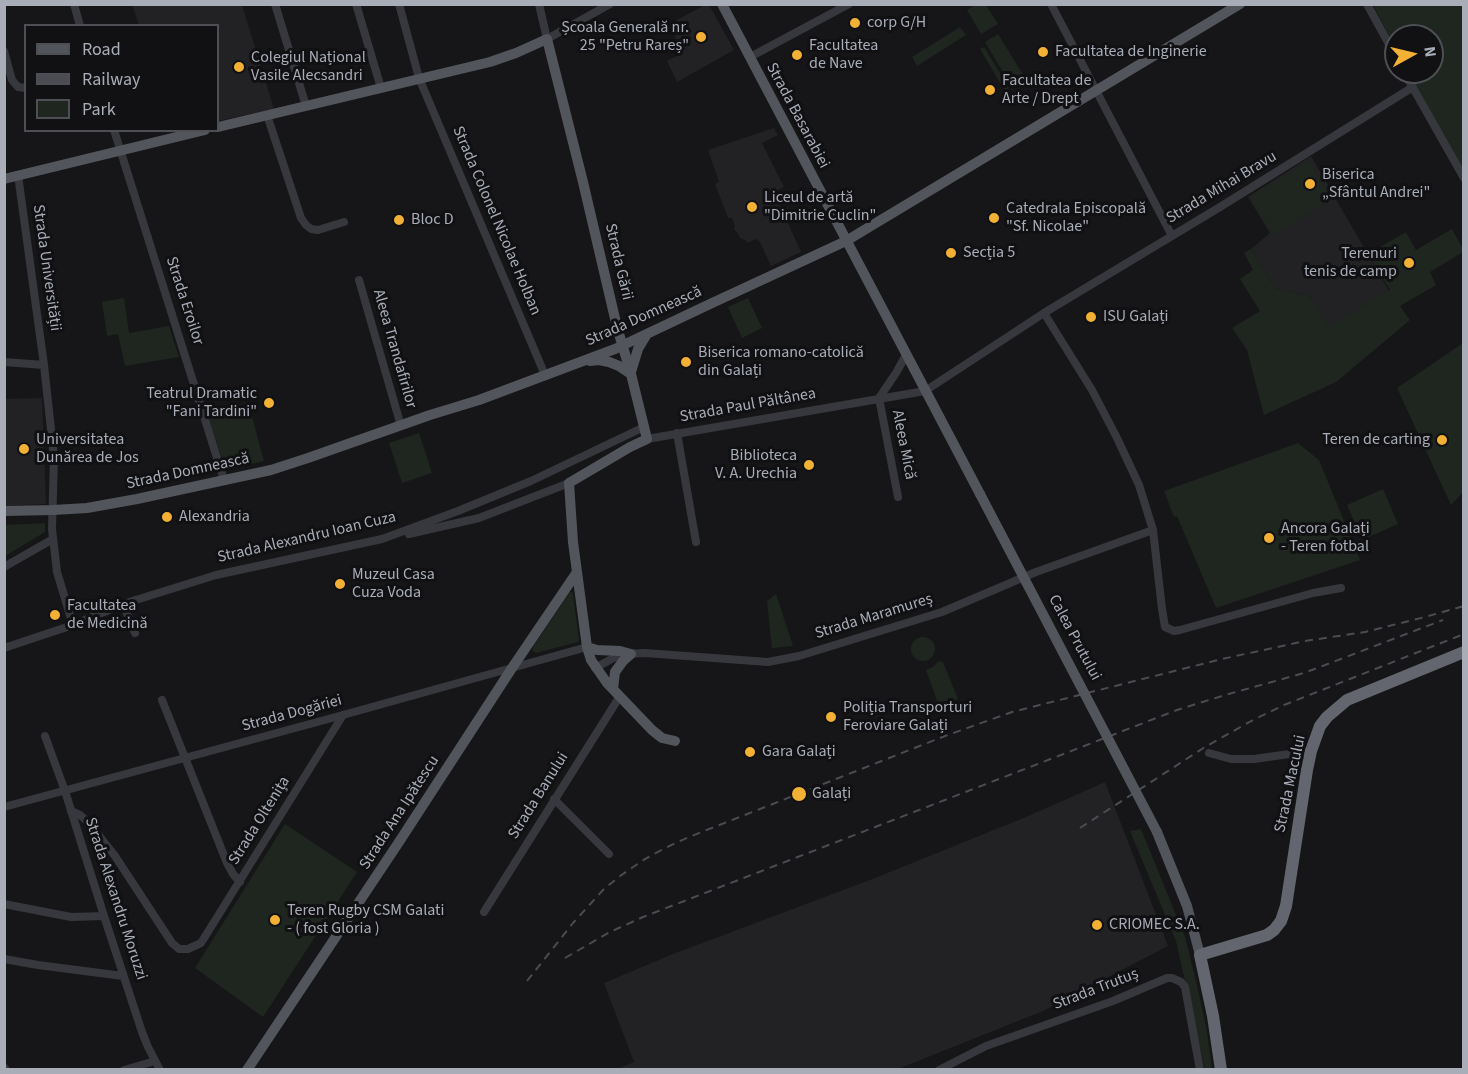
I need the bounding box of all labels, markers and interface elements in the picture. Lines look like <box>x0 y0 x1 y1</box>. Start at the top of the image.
place label: corp G/H <box>867 13 926 33</box>
marker: corp G/H <box>848 16 862 30</box>
place label: Școala Generală nr. 25 "Petru Rareș" <box>561 18 689 56</box>
legend <box>24 24 219 132</box>
north arrow <box>1384 24 1444 84</box>
marker: Școala Generală nr. 25 "Petru Rareș" <box>694 30 708 44</box>
place label: Facultatea de Nave <box>809 36 878 74</box>
text: Road <box>82 37 121 62</box>
place label: Facultatea de Inginerie <box>1055 42 1207 62</box>
marker: Facultatea de Inginerie <box>1036 45 1050 59</box>
text: N <box>1418 45 1441 59</box>
place label: Colegiul Național Vasile Alecsandri <box>251 48 366 86</box>
marker: Facultatea de Nave <box>790 48 804 62</box>
marker: Colegiul Național Vasile Alecsandri <box>232 60 246 74</box>
street label: Strada Basarabiei <box>761 60 833 172</box>
text: Railway <box>82 67 141 92</box>
place label: Facultatea de Arte / Drept <box>1002 71 1091 109</box>
marker: Facultatea de Arte / Drept <box>983 83 997 97</box>
text: Park <box>82 97 116 122</box>
street label: Strada Colonel Nicolae Holban <box>447 124 545 318</box>
street label: Strada Mihai Bravu <box>1163 148 1281 228</box>
place label: Biserica „Sfântul Andrei" <box>1322 165 1430 203</box>
marker: Biserica „Sfântul Andrei" <box>1303 177 1317 191</box>
place label: Liceul de artă "Dimitrie Cuclin" <box>764 188 876 226</box>
place label: Catedrala Episcopală "Sf. Nicolae" <box>1006 199 1146 237</box>
marker: Liceul de artă "Dimitrie Cuclin" <box>745 200 759 214</box>
street label: Strada Universității <box>28 203 64 333</box>
place label: Bloc D <box>411 210 453 230</box>
marker: Catedrala Episcopală "Sf. Nicolae" <box>987 211 1001 225</box>
marker: Bloc D <box>392 213 406 227</box>
street label: Strada Gării <box>600 222 636 302</box>
place label: Secția 5 <box>963 243 1015 263</box>
place label: Terenuri tenis de camp <box>1304 244 1397 282</box>
marker: Secția 5 <box>944 246 958 260</box>
street label: Strada Eroilor <box>161 254 207 348</box>
marker: Terenuri tenis de camp <box>1402 256 1416 270</box>
street label: Strada Domnească <box>583 283 705 351</box>
street label: Aleea Trandafirilor <box>368 287 420 411</box>
place label: ISU Galați <box>1103 307 1168 327</box>
marker: ISU Galați <box>1084 310 1098 324</box>
place label: Biserica romano-catolică din Galați <box>698 343 864 381</box>
marker: Biserica romano-catolică din Galați <box>679 355 693 369</box>
place label: Teatrul Dramatic "Fani Tardini" <box>146 384 257 422</box>
street label: Strada Paul Păltânea <box>679 385 817 427</box>
marker: Teatrul Dramatic "Fani Tardini" <box>262 396 276 410</box>
street label: Aleea Mică <box>887 409 919 481</box>
place label: Universitatea Dunărea de Jos <box>36 430 139 468</box>
place label: Teren de carting <box>1322 430 1430 450</box>
marker: Teren de carting <box>1435 433 1449 447</box>
marker: Universitatea Dunărea de Jos <box>17 442 31 456</box>
place label: Biblioteca V. A. Urechia <box>715 446 797 484</box>
street label: Strada Domnească <box>125 450 251 494</box>
marker: Biblioteca V. A. Urechia <box>802 458 816 472</box>
place label: Alexandria <box>179 507 250 527</box>
street label: Strada Alexandru Ioan Cuza <box>216 508 398 568</box>
marker: Alexandria <box>160 510 174 524</box>
place label: Ancora Galați - Teren fotbal <box>1281 519 1370 557</box>
marker: Ancora Galați - Teren fotbal <box>1262 531 1276 545</box>
place label: Muzeul Casa Cuza Voda <box>352 565 435 603</box>
marker: Muzeul Casa Cuza Voda <box>333 577 347 591</box>
street label: Strada Maramureș <box>813 590 935 644</box>
street label: Calea Prutului <box>1043 592 1105 684</box>
place label: Facultatea de Medicină <box>67 596 147 634</box>
marker: Facultatea de Medicină <box>48 608 62 622</box>
street label: Strada Dogăriei <box>240 691 344 737</box>
place label: Poliția Transporturi Feroviare Galați <box>843 698 972 736</box>
marker: Poliția Transporturi Feroviare Galați <box>824 710 838 724</box>
street label: Strada Macului <box>1271 733 1311 835</box>
place label: Gara Galați <box>762 742 836 762</box>
marker: Gara Galați <box>743 745 757 759</box>
street label: Strada Banului <box>505 749 573 843</box>
street label: Strada Ana Ipătescu <box>356 752 444 874</box>
street label: Strada Oltenița <box>225 773 295 869</box>
place label: Galați <box>812 784 851 804</box>
marker: Galați <box>790 785 808 803</box>
street label: Strada Alexandru Moruzzi <box>80 815 150 983</box>
place label: Teren Rugby CSM Galati - ( fost Gloria ) <box>287 901 444 939</box>
marker: Teren Rugby CSM Galati - ( fost Gloria ) <box>268 913 282 927</box>
place label: CRIOMEC S.A. <box>1109 915 1200 935</box>
marker: CRIOMEC S.A. <box>1090 918 1104 932</box>
street label: Strada Trutuș <box>1051 965 1141 1015</box>

